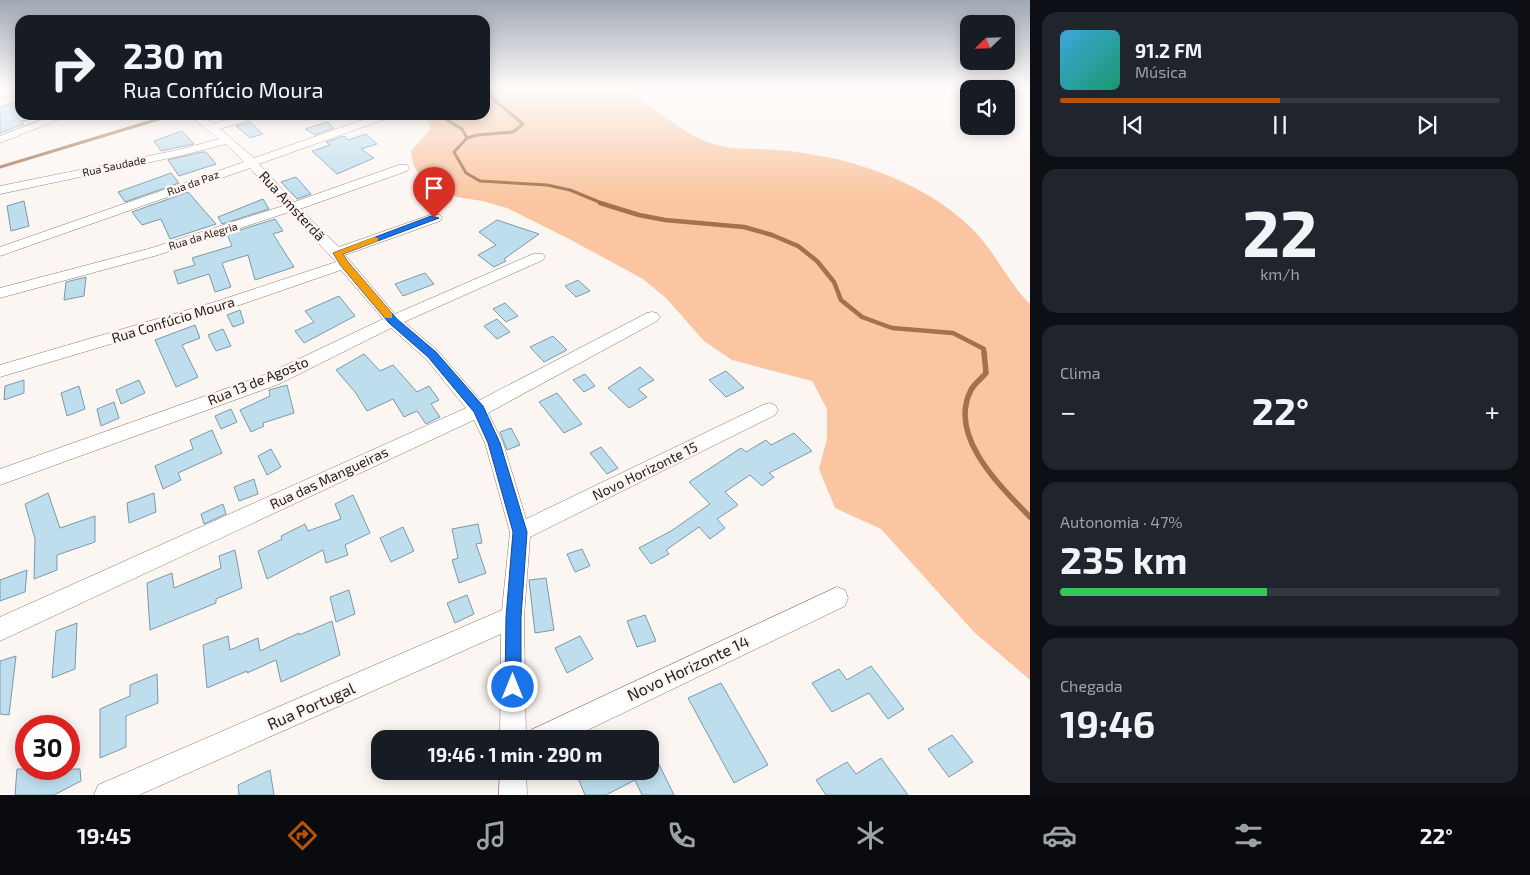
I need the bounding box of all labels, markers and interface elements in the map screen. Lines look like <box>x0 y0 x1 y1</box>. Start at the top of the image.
north arrow <box>960 15 1015 70</box>
map controls <box>960 15 1015 135</box>
text: 230 m <box>123 34 224 76</box>
icon: right <box>40 35 105 100</box>
text: 91.2 FM <box>1135 39 1202 62</box>
text: Música <box>1135 62 1187 81</box>
text: Rua Confúcio Moura <box>123 76 324 102</box>
button: sound <box>960 80 1015 135</box>
icon: previous <box>1119 111 1147 139</box>
icon: pause <box>1266 111 1294 139</box>
icon: next <box>1413 111 1441 139</box>
street label: Rua Saudade <box>81 152 147 179</box>
street label: Rua da Paz <box>165 167 221 198</box>
street label: Rua Amsterdã <box>256 167 329 244</box>
pin <box>413 167 455 218</box>
icon: arrive <box>420 174 448 202</box>
text: 22 <box>1242 192 1318 270</box>
street label: Rua da Alegria <box>167 219 239 252</box>
text: km/h <box>1260 264 1300 283</box>
street label: Rua Confúcio Moura <box>109 293 236 346</box>
street label: Rua 13 de Agosto <box>205 353 311 408</box>
text: Clima <box>1060 363 1101 382</box>
text: 22° <box>1252 387 1309 433</box>
text: − <box>1060 394 1076 428</box>
text: + <box>1485 394 1500 428</box>
street label: Novo Horizonte 15 <box>589 438 700 503</box>
street label: Rua das Mangueiras <box>267 443 391 512</box>
text: Autonomia · 47% <box>1060 512 1183 531</box>
text: 235 km <box>1060 536 1188 582</box>
street label: Novo Horizonte 14 <box>624 631 752 704</box>
position arrow <box>486 660 538 712</box>
text: Chegada <box>1060 676 1123 695</box>
street label: Rua Portugal <box>264 678 358 733</box>
text: 19:46 <box>1060 700 1155 746</box>
speed limit sign: 30 <box>15 715 80 780</box>
text: 19:46 · 1 min · 290 m <box>428 743 602 766</box>
icon: directions <box>285 818 320 853</box>
icon: music <box>474 818 509 853</box>
icon: phone <box>664 818 699 853</box>
icon: climate <box>853 818 888 853</box>
icon: car <box>1042 818 1077 853</box>
icon: filters <box>1231 818 1266 853</box>
text: 19:45 <box>77 822 131 848</box>
text: 22° <box>1420 822 1453 848</box>

